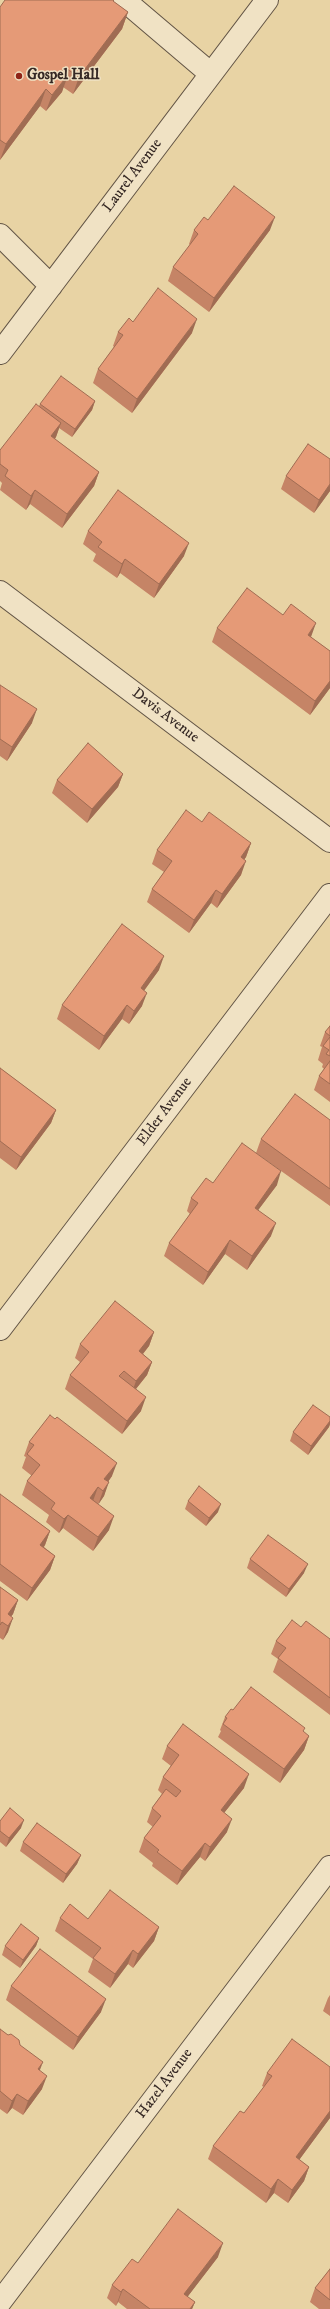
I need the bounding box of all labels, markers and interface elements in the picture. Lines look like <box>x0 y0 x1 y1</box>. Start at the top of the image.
place label: Gospel Hall <box>27 67 99 85</box>
marker: Gospel Hall <box>14 71 24 81</box>
street label: Laurel Avenue <box>100 136 166 216</box>
street label: Davis Avenue <box>128 685 202 747</box>
street label: Elder Avenue <box>133 1074 197 1150</box>
street label: Hazel Avenue <box>133 2046 197 2122</box>

